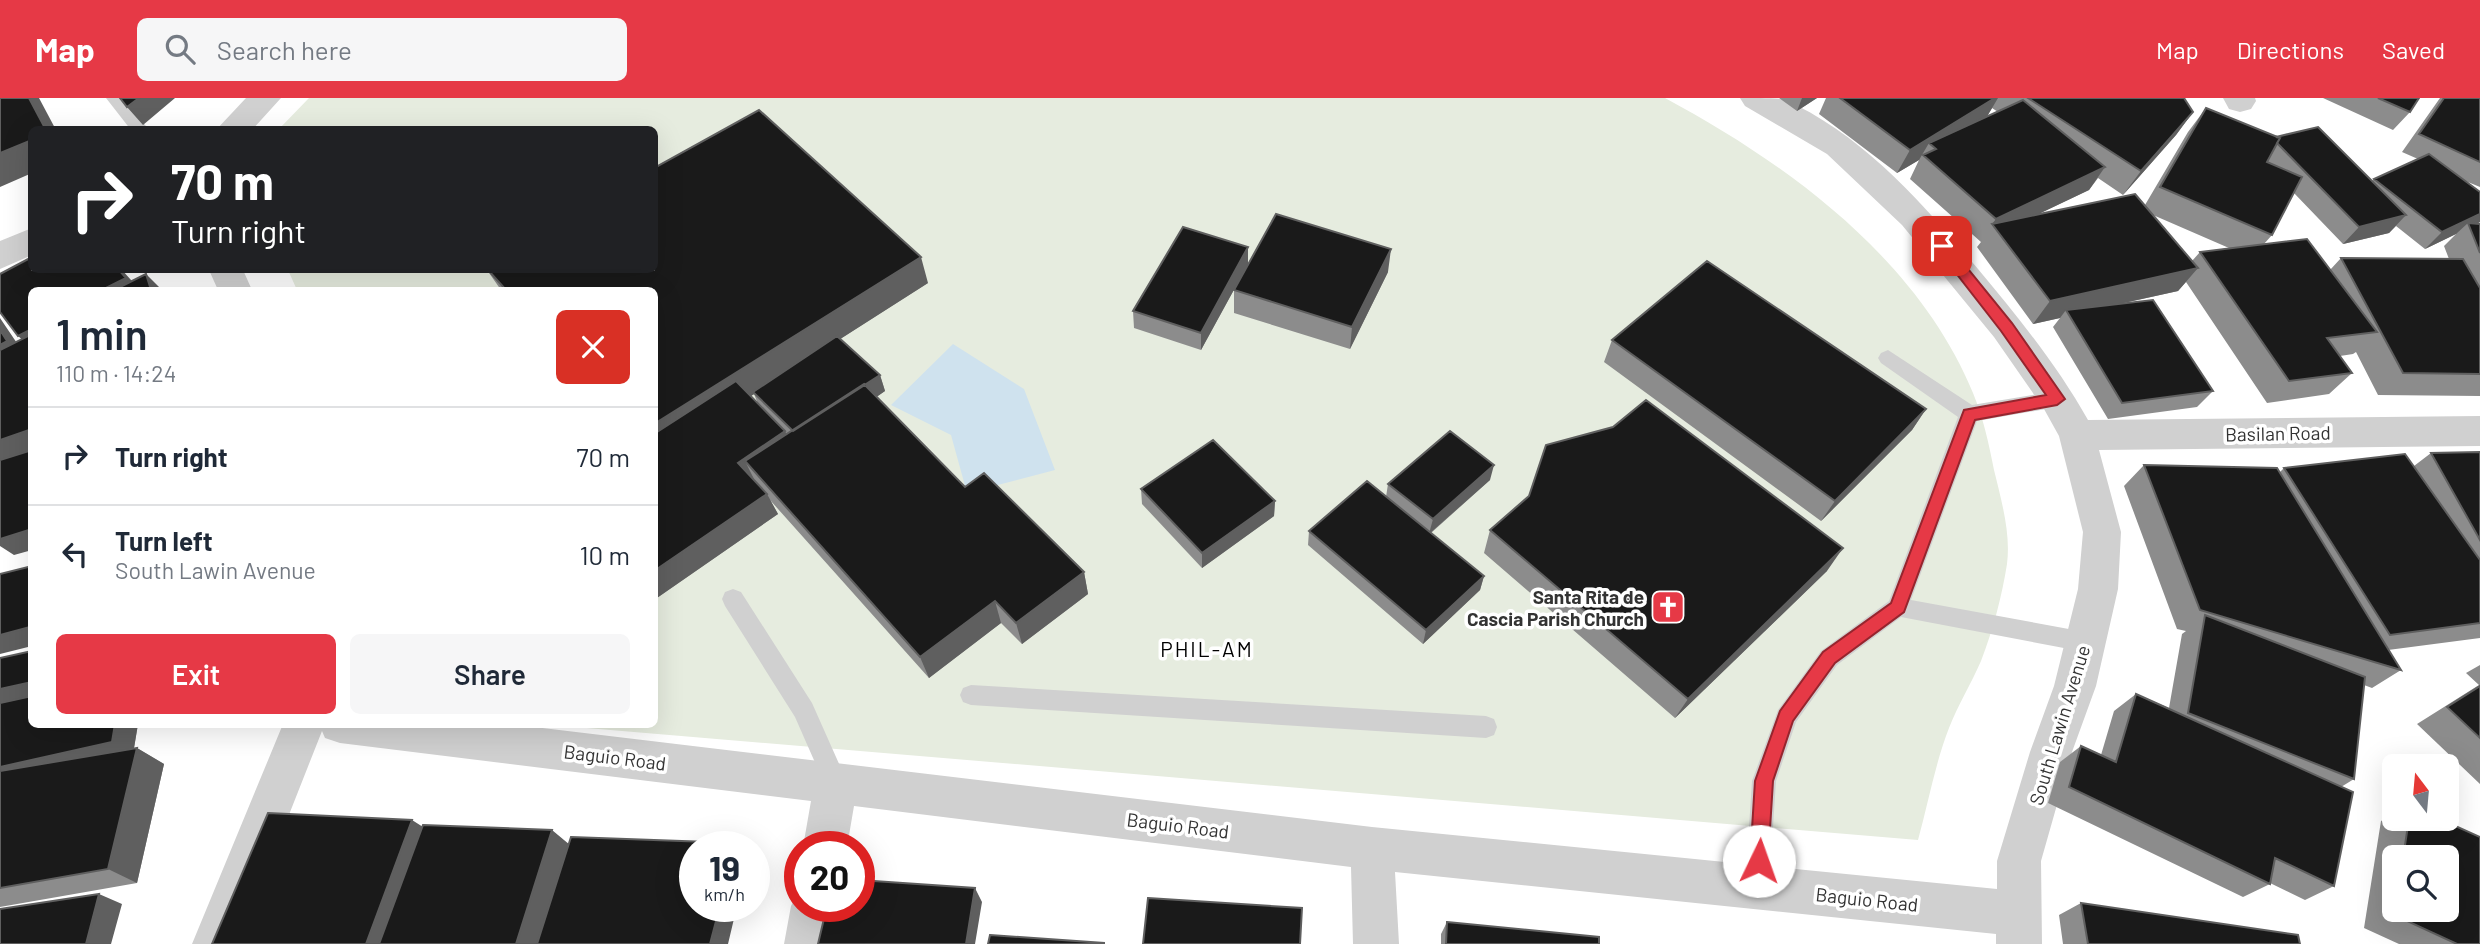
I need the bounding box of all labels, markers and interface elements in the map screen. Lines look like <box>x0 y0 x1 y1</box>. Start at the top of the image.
search box <box>137 18 627 81</box>
text: Map <box>35 29 95 69</box>
icon: search <box>161 30 199 68</box>
text: Search here <box>217 34 352 65</box>
text: Map <box>2156 35 2199 64</box>
text: Directions <box>2237 35 2344 64</box>
text: Saved <box>2382 35 2445 64</box>
text: 70 m <box>171 151 274 210</box>
icon: right <box>56 154 147 245</box>
text: Turn right <box>171 211 306 249</box>
pin <box>1912 216 1972 276</box>
icon: arrive <box>1923 227 1961 265</box>
text: 1 min <box>56 308 148 358</box>
button: close <box>556 310 630 384</box>
text: 110 m · 14:24 <box>56 359 176 387</box>
street label: Basilan Road <box>2225 421 2331 445</box>
icon: right <box>56 437 94 475</box>
text: Turn right <box>115 441 228 472</box>
text: 70 m <box>576 441 630 472</box>
text: Turn left <box>115 525 213 556</box>
icon: left <box>56 535 94 573</box>
text: 10 m <box>580 539 630 570</box>
text: South Lawin Avenue <box>115 556 316 584</box>
place label: Santa Rita de Cascia Parish Church <box>1467 585 1644 630</box>
church icon: Santa Rita de Cascia Parish Church <box>1649 588 1687 626</box>
button: Exit <box>56 634 336 714</box>
button: Share <box>350 634 630 714</box>
district label: PHIL-AM <box>1160 636 1254 661</box>
street label: South Lawin Avenue <box>2024 642 2094 808</box>
street label: Baguio Road <box>563 739 667 775</box>
north arrow <box>2382 754 2459 831</box>
map controls <box>2382 754 2459 922</box>
street label: Baguio Road <box>1126 807 1230 843</box>
position arrow <box>1722 824 1796 898</box>
speed limit sign: 20 <box>784 831 875 922</box>
button: search <box>2382 845 2459 922</box>
text: 19 <box>709 846 740 888</box>
street label: Baguio Road <box>1815 882 1919 916</box>
text: km/h <box>704 883 745 905</box>

